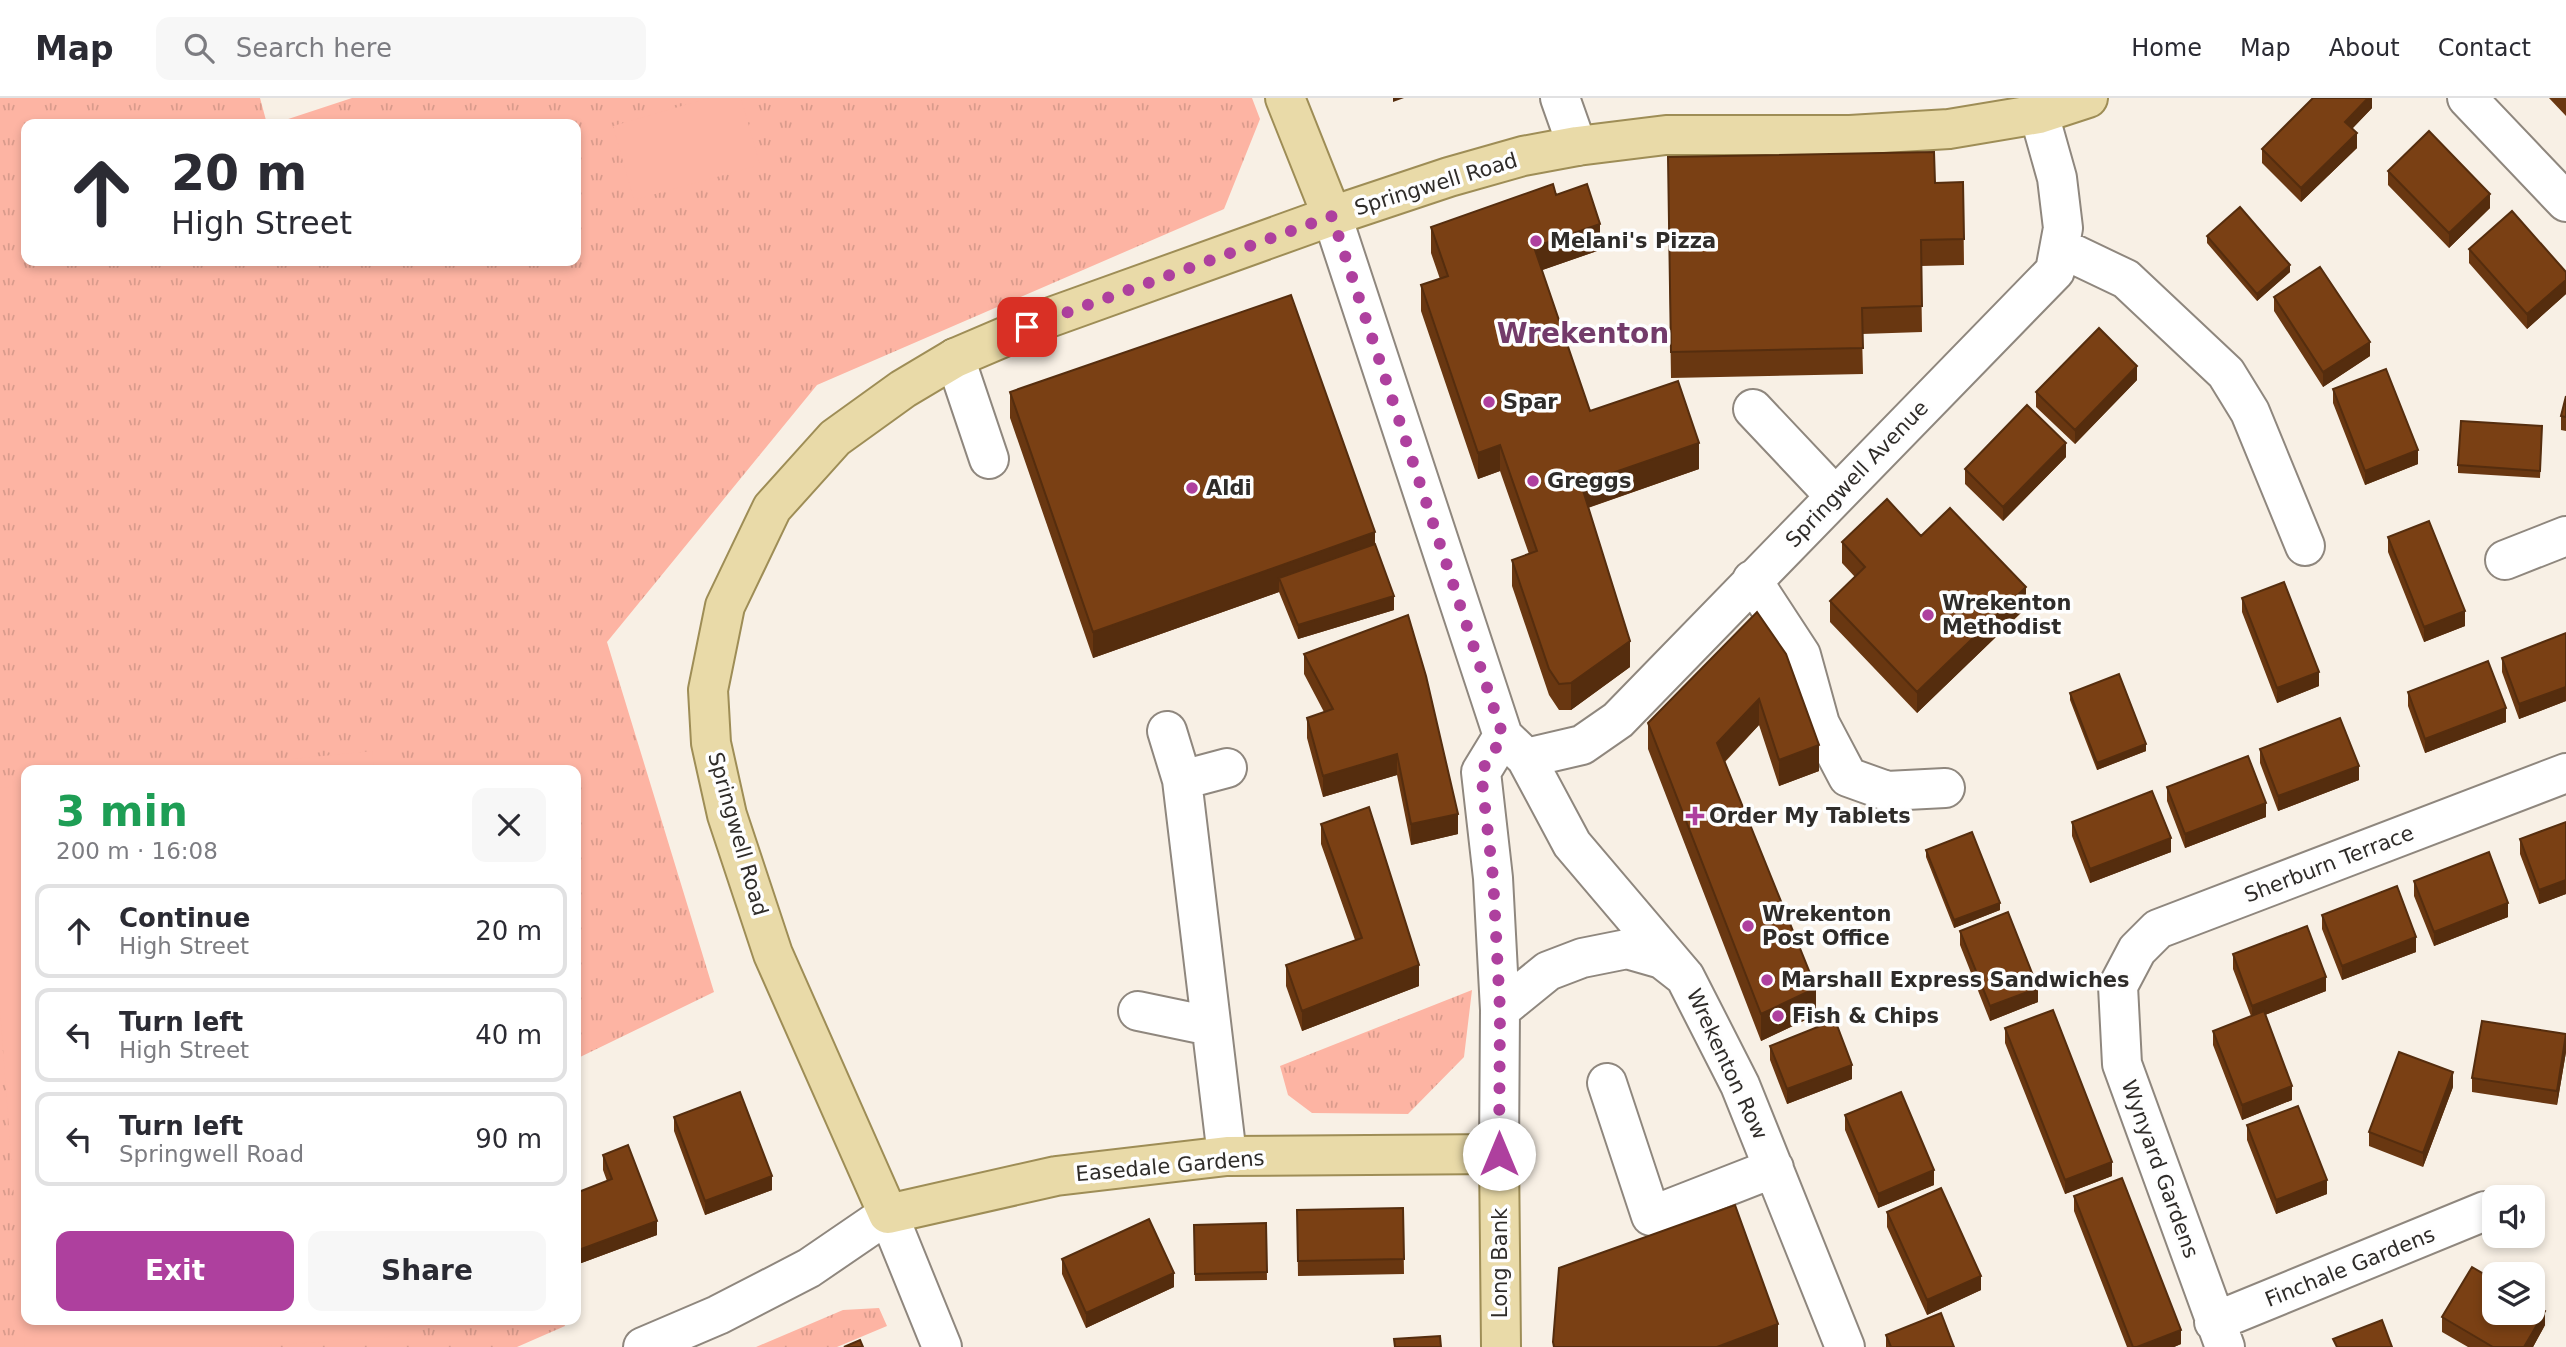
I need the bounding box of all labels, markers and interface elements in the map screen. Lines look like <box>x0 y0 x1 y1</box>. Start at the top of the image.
search box <box>156 17 646 80</box>
text: Map <box>35 29 114 68</box>
icon: search <box>180 29 218 67</box>
text: Search here <box>236 33 392 63</box>
text: Home <box>2131 34 2202 62</box>
text: Map <box>2240 34 2291 62</box>
text: About <box>2329 34 2400 62</box>
text: Contact <box>2438 34 2531 62</box>
text: 20 m <box>171 145 307 202</box>
icon: ahead <box>56 147 147 238</box>
street label: Springwell Road <box>1352 148 1520 220</box>
text: High Street <box>171 204 352 242</box>
place label: Melani's Pizza <box>1550 229 1716 253</box>
marker: Melani's Pizza <box>1528 233 1544 249</box>
pin <box>997 297 1057 357</box>
icon: arrive <box>1008 308 1046 346</box>
district label: Wrekenton <box>1497 317 1669 350</box>
place label: Spar <box>1503 390 1558 414</box>
marker: Spar <box>1481 394 1497 410</box>
street label: Springwell Avenue <box>1781 396 1933 552</box>
place label: Greggs <box>1547 469 1631 493</box>
marker: Greggs <box>1525 473 1541 489</box>
place label: Aldi <box>1206 476 1252 500</box>
marker: Aldi <box>1184 480 1200 496</box>
place label: Wrekenton Methodist <box>1942 591 2071 639</box>
marker: Wrekenton Methodist <box>1920 607 1936 623</box>
street label: Springwell Road <box>703 750 773 918</box>
text: 3 min <box>56 787 188 836</box>
button: close <box>472 788 546 862</box>
place label: Order My Tablets <box>1709 804 1911 828</box>
marker: Order My Tablets <box>1687 808 1703 824</box>
street label: Sherburn Terrace <box>2241 821 2417 907</box>
text: 200 m · 16:08 <box>56 838 218 864</box>
place label: Wrekenton Post Office <box>1762 902 1891 950</box>
text: Continue <box>119 903 250 933</box>
icon: ahead <box>60 912 98 950</box>
text: 20 m <box>475 916 542 946</box>
marker: Wrekenton Post Office <box>1740 918 1756 934</box>
text: High Street <box>119 933 249 959</box>
place label: Marshall Express Sandwiches <box>1781 968 2130 992</box>
marker: Marshall Express Sandwiches <box>1759 972 1775 988</box>
street label: Wrekenton Row <box>1682 985 1772 1143</box>
place label: Fish & Chips <box>1792 1004 1939 1028</box>
text: Turn left <box>119 1007 243 1037</box>
marker: Fish & Chips <box>1770 1008 1786 1024</box>
icon: left <box>60 1016 98 1054</box>
text: 40 m <box>475 1020 542 1050</box>
text: High Street <box>119 1037 249 1063</box>
street label: Wynyard Gardens <box>2117 1077 2203 1261</box>
text: Turn left <box>119 1111 243 1141</box>
position arrow <box>1462 1117 1536 1191</box>
icon: left <box>60 1120 98 1158</box>
text: 90 m <box>475 1124 542 1154</box>
text: Springwell Road <box>119 1141 304 1167</box>
street label: Easedale Gardens <box>1075 1146 1265 1186</box>
map controls <box>2482 1185 2545 1325</box>
button: sound <box>2482 1185 2545 1248</box>
street label: Long Bank <box>1488 1207 1512 1318</box>
street label: Finchale Gardens <box>2262 1222 2438 1312</box>
button: Exit <box>56 1231 294 1311</box>
button: Share <box>308 1231 546 1311</box>
button: layers <box>2482 1262 2545 1325</box>

